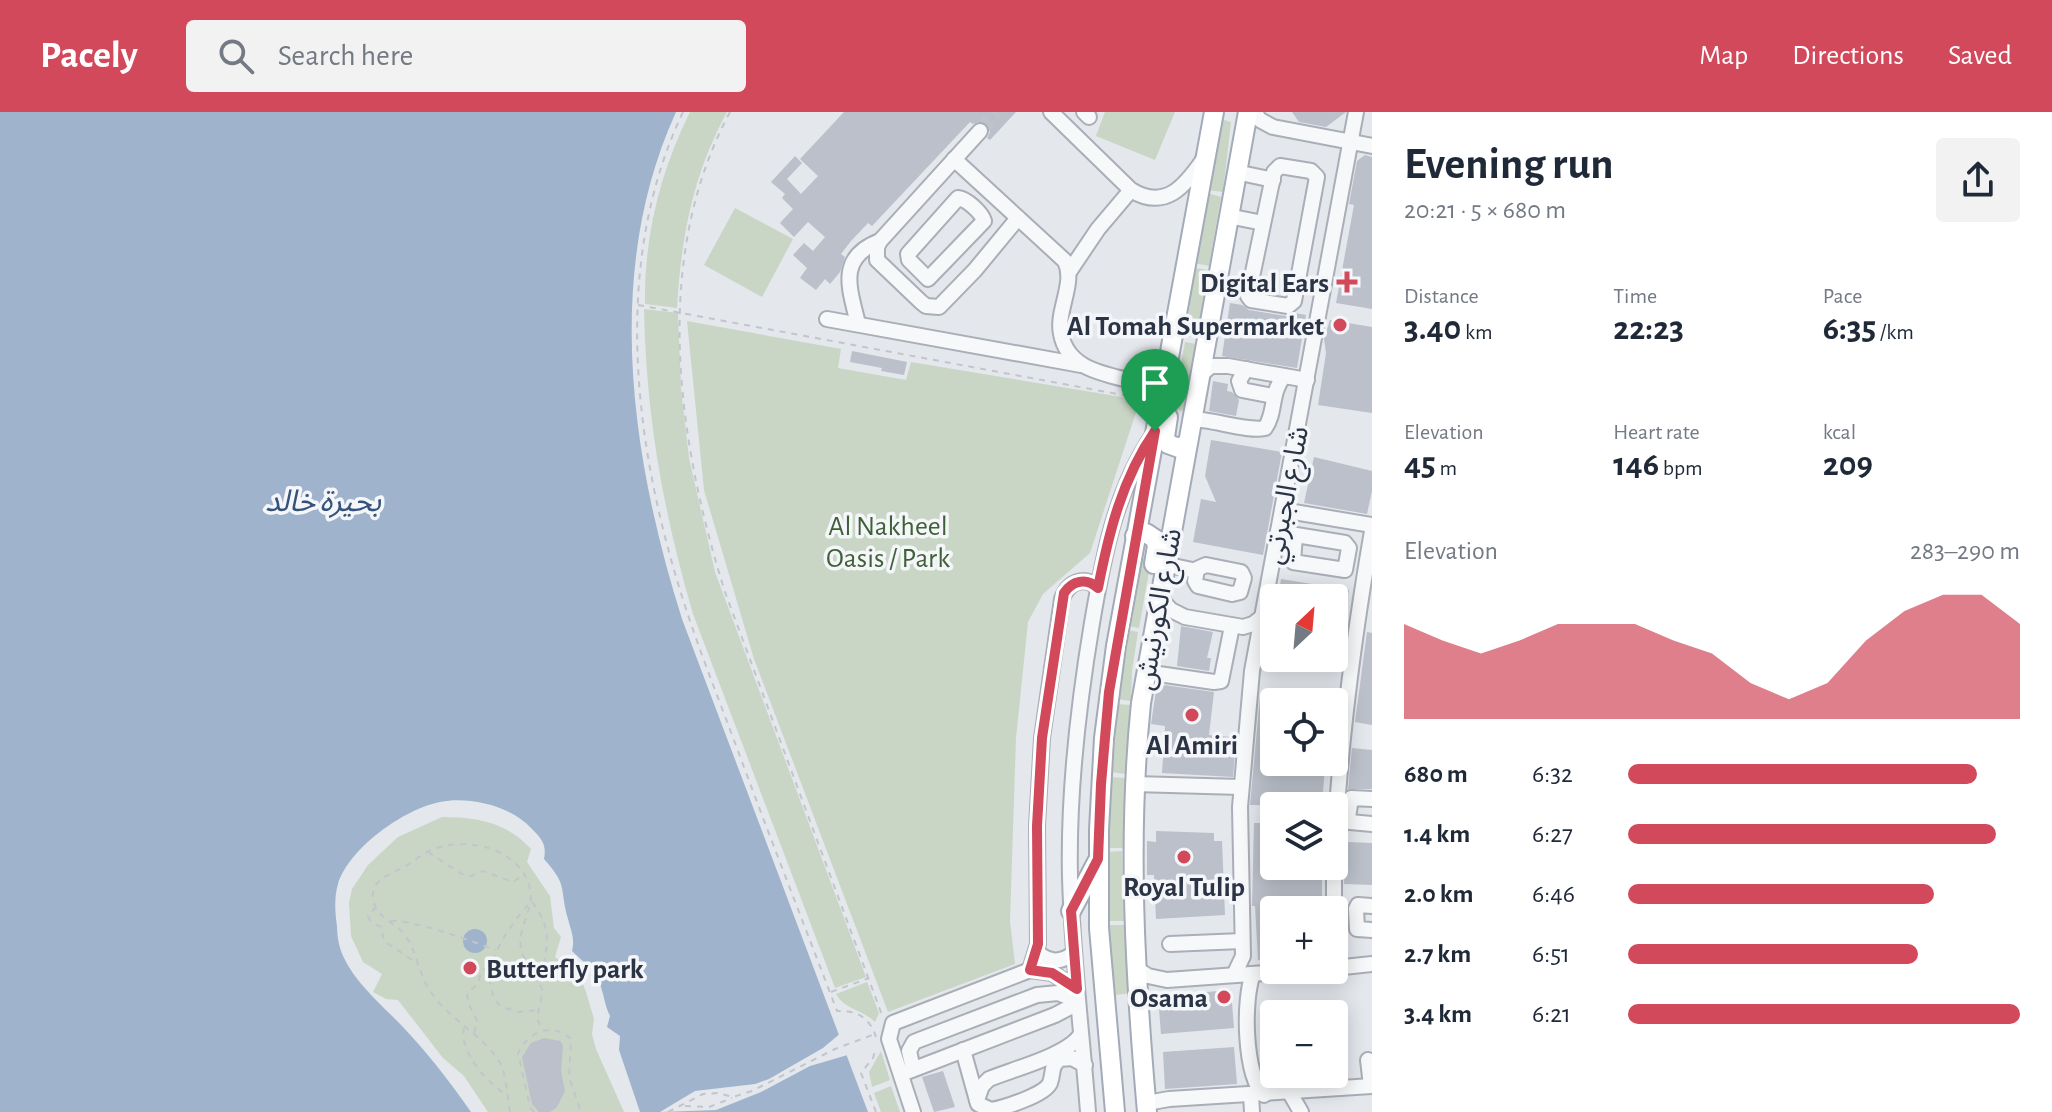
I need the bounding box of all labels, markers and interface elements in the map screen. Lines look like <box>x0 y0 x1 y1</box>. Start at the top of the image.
search box <box>186 20 746 92</box>
icon: search <box>214 34 258 78</box>
text: Pacely <box>40 37 138 75</box>
text: Search here <box>278 41 413 71</box>
text: Map <box>1699 42 1748 70</box>
text: Directions <box>1792 42 1904 70</box>
text: Saved <box>1948 42 2012 70</box>
button: share <box>1936 138 2020 222</box>
text: Evening run <box>1404 143 1613 187</box>
text: 20:21 · 5 × 680 m <box>1404 197 1566 223</box>
place label: Digital Ears <box>1200 270 1329 298</box>
marker: Digital Ears <box>1336 271 1358 293</box>
text: Distance <box>1404 285 1479 307</box>
text: Time <box>1613 285 1657 307</box>
text: Pace <box>1823 285 1862 307</box>
text: 3.40 <box>1404 312 1461 346</box>
text: 22:23 <box>1613 312 1684 346</box>
text: 6:35 <box>1823 312 1876 346</box>
place label: Al Tomah Supermarket <box>1067 313 1325 341</box>
marker: Al Tomah Supermarket <box>1331 316 1349 334</box>
text: km <box>1461 321 1493 343</box>
text: /km <box>1876 321 1914 343</box>
pin <box>1121 349 1189 431</box>
icon: arrive <box>1133 361 1177 405</box>
text: Elevation <box>1404 421 1484 443</box>
text: Heart rate <box>1613 421 1700 443</box>
text: kcal <box>1823 421 1856 443</box>
street label: شارع الجبرتي <box>1260 424 1319 568</box>
text: 45 <box>1404 448 1436 482</box>
text: 146 <box>1613 448 1659 482</box>
text: 209 <box>1823 448 1873 482</box>
text: m <box>1436 457 1457 479</box>
text: bpm <box>1659 457 1703 479</box>
water label: بحيرة خالد <box>265 487 382 518</box>
park label: Al Nakheel Oasis / Park <box>826 513 950 573</box>
street label: شارع الكورنيش <box>1131 526 1192 693</box>
text: Elevation <box>1404 538 1498 564</box>
text: 283–290 m <box>1910 538 2020 564</box>
north arrow <box>1260 584 1348 672</box>
map controls <box>1260 584 1348 1088</box>
button: locate <box>1260 688 1348 776</box>
marker: Al Amiri <box>1183 706 1201 724</box>
place label: Al Amiri <box>1146 732 1238 760</box>
text: 680 m <box>1404 761 1468 787</box>
text: 6:32 <box>1532 761 1573 787</box>
button: layers <box>1260 792 1348 880</box>
text: 1.4 km <box>1404 821 1470 847</box>
text: 6:27 <box>1532 821 1573 847</box>
marker: Royal Tulip <box>1175 848 1193 866</box>
place label: Royal Tulip <box>1123 874 1245 902</box>
text: 2.0 km <box>1404 881 1474 907</box>
text: 6:46 <box>1532 881 1575 907</box>
button: + <box>1260 896 1348 984</box>
text: 2.7 km <box>1404 941 1471 967</box>
text: 6:51 <box>1532 941 1570 967</box>
place label: Butterfly park <box>486 956 644 984</box>
marker: Butterfly park <box>461 959 479 977</box>
place label: Osama <box>1130 985 1208 1013</box>
marker: Osama <box>1215 988 1233 1006</box>
button: − <box>1260 1000 1348 1088</box>
text: 3.4 km <box>1404 1001 1472 1027</box>
text: 6:21 <box>1532 1001 1571 1027</box>

